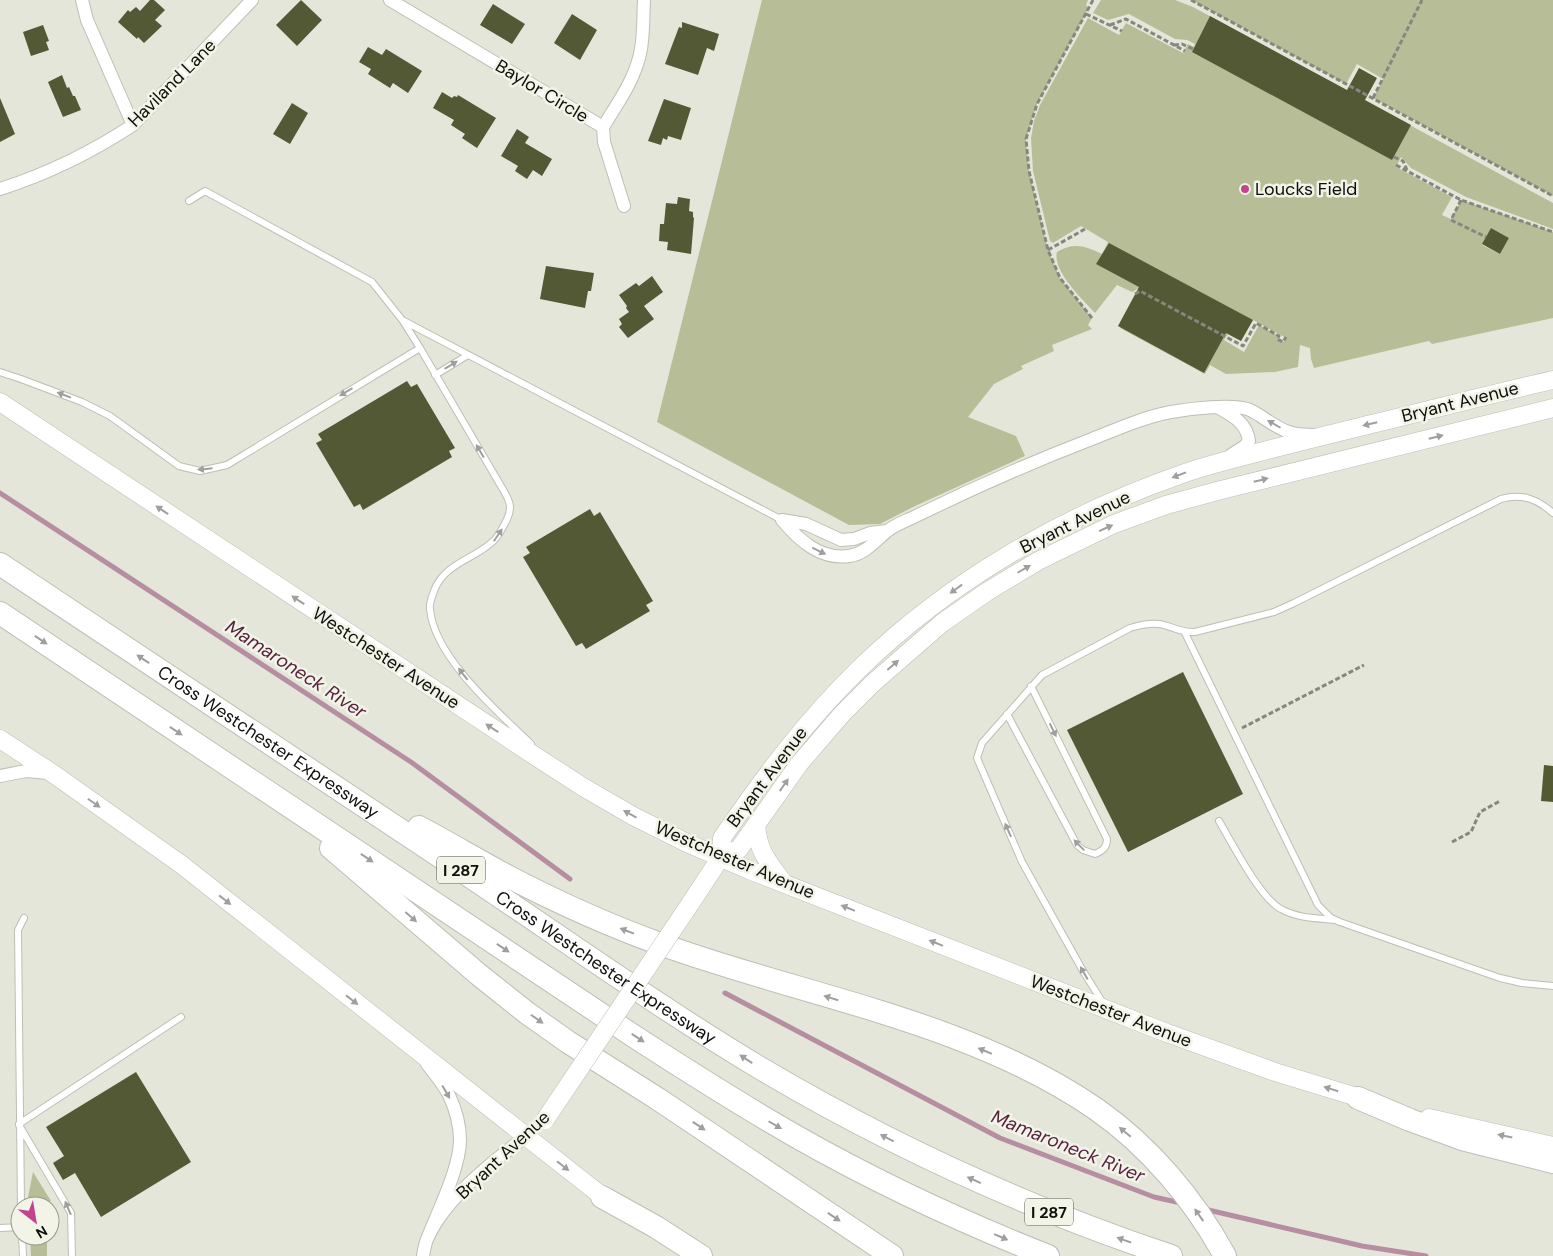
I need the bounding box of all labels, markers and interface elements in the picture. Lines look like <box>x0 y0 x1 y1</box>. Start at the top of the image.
street label: Haviland Lane <box>123 34 221 132</box>
street label: Baylor Circle <box>491 54 593 128</box>
place label: Loucks Field <box>1255 177 1357 201</box>
marker: Loucks Field <box>1239 183 1251 195</box>
one-way arrow <box>445 360 458 369</box>
street label: Bryant Avenue <box>1399 376 1521 428</box>
one-way arrow <box>340 388 353 397</box>
one-way arrow <box>56 391 71 399</box>
one-way arrow <box>1266 420 1281 428</box>
one-way arrow <box>1362 420 1377 428</box>
one-way arrow <box>1428 433 1443 441</box>
one-way arrow <box>476 444 485 457</box>
one-way arrow <box>197 466 213 474</box>
one-way arrow <box>1171 471 1186 479</box>
one-way arrow <box>1254 476 1269 484</box>
street label: Bryant Avenue <box>1016 485 1134 559</box>
one-way arrow <box>156 505 169 515</box>
one-way arrow <box>1099 523 1113 531</box>
one-way arrow <box>493 528 503 542</box>
one-way arrow <box>812 547 826 555</box>
one-way arrow <box>1017 564 1030 573</box>
one-way arrow <box>949 584 963 594</box>
one-way arrow <box>291 595 304 605</box>
street label: Westchester Avenue <box>308 601 464 715</box>
water label: Mamaroneck River <box>221 614 372 724</box>
one-way arrow <box>34 636 47 645</box>
one-way arrow <box>137 655 150 664</box>
one-way arrow <box>886 659 899 670</box>
street label: Cross Westchester Expressway <box>153 660 384 824</box>
one-way arrow <box>457 668 468 681</box>
street label: Bryant Avenue <box>721 722 813 832</box>
one-way arrow <box>1049 722 1057 737</box>
one-way arrow <box>485 723 498 733</box>
one-way arrow <box>169 726 183 735</box>
one-way arrow <box>779 778 789 792</box>
one-way arrow <box>88 798 101 808</box>
one-way arrow <box>623 809 636 818</box>
street label: Westchester Avenue <box>651 815 819 905</box>
one-way arrow <box>1003 823 1011 837</box>
one-way arrow <box>1073 839 1085 851</box>
one-way arrow <box>361 853 374 863</box>
road number: I 287 <box>437 856 485 884</box>
street label: Cross Westchester Expressway <box>491 885 721 1050</box>
one-way arrow <box>218 894 231 905</box>
one-way arrow <box>840 904 855 912</box>
one-way arrow <box>404 911 417 922</box>
one-way arrow <box>620 927 634 935</box>
one-way arrow <box>929 939 944 946</box>
one-way arrow <box>496 943 509 953</box>
one-way arrow <box>1080 967 1089 980</box>
street label: Westchester Avenue <box>1027 969 1195 1053</box>
one-way arrow <box>823 993 838 1001</box>
one-way arrow <box>346 995 359 1006</box>
one-way arrow <box>530 1014 543 1024</box>
one-way arrow <box>631 1034 645 1043</box>
one-way arrow <box>978 1046 992 1054</box>
one-way arrow <box>739 1054 752 1063</box>
one-way arrow <box>442 1085 451 1098</box>
one-way arrow <box>1324 1085 1339 1093</box>
water label: Mamaroneck River <box>988 1104 1149 1189</box>
street label: Bryant Avenue <box>451 1105 555 1205</box>
one-way arrow <box>769 1120 782 1129</box>
one-way arrow <box>692 1121 706 1131</box>
one-way arrow <box>1119 1126 1131 1138</box>
one-way arrow <box>1498 1132 1513 1140</box>
one-way arrow <box>880 1134 894 1142</box>
one-way arrow <box>556 1161 569 1172</box>
one-way arrow <box>967 1175 981 1183</box>
north arrow <box>10 1196 60 1246</box>
road number: I 287 <box>1025 1198 1073 1226</box>
one-way arrow <box>64 1200 72 1215</box>
one-way arrow <box>1194 1208 1204 1221</box>
one-way arrow <box>827 1212 841 1222</box>
text: N <box>33 1222 51 1242</box>
one-way arrow <box>994 1233 1008 1241</box>
one-way arrow <box>1117 1236 1132 1243</box>

